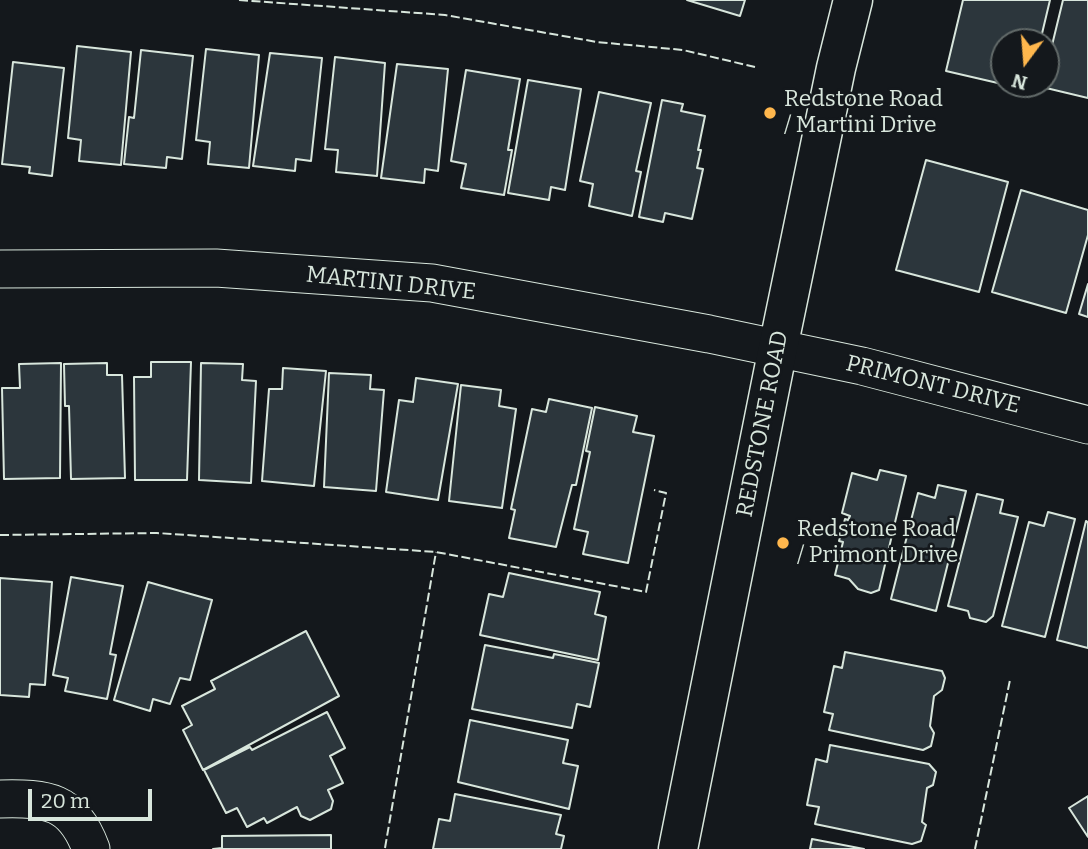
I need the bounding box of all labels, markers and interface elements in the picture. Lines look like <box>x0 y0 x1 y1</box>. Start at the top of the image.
north arrow <box>990 28 1060 98</box>
text: N <box>1009 69 1030 95</box>
place label: Redstone Road / Martini Drive <box>784 86 943 140</box>
marker: Redstone Road / Martini Drive <box>762 105 778 121</box>
street label: MARTINI DRIVE <box>305 261 477 307</box>
street label: REDSTONE ROAD <box>731 328 795 520</box>
street label: PRIMONT DRIVE <box>843 350 1023 420</box>
place label: Redstone Road / Primont Drive <box>797 516 958 570</box>
marker: Redstone Road / Primont Drive <box>775 535 791 551</box>
scale bar <box>32 776 156 820</box>
text: 20 m <box>41 788 90 814</box>

